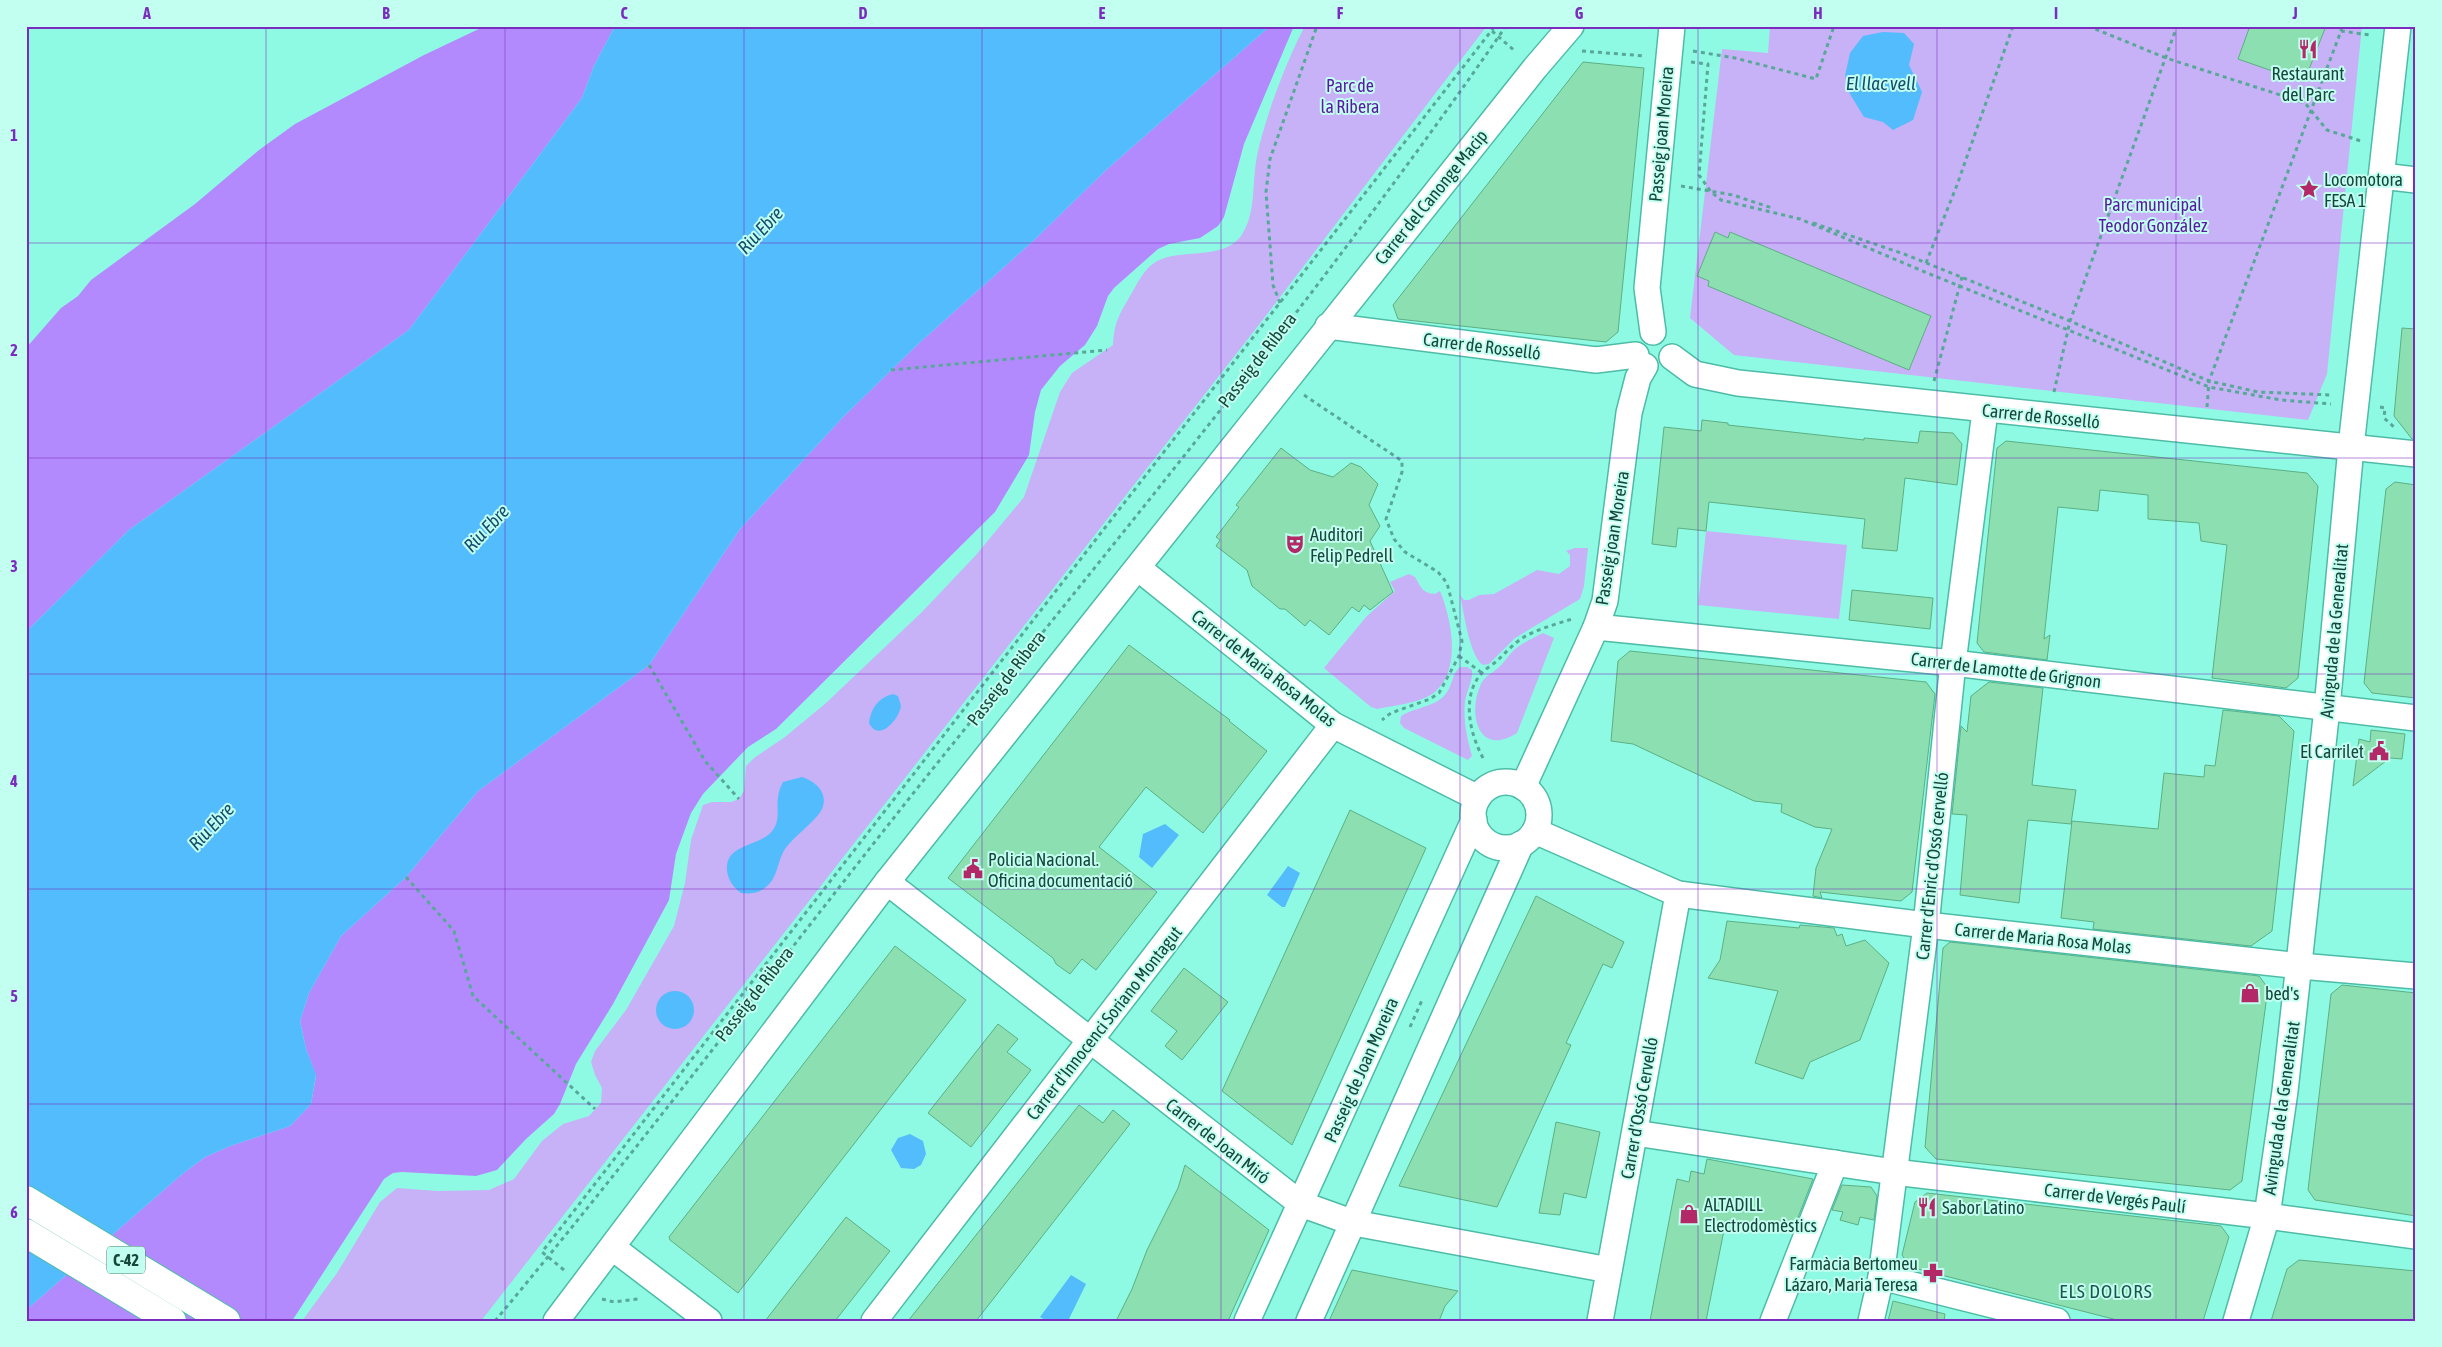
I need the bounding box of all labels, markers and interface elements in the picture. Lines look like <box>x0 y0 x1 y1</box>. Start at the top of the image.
text: A <box>142 4 151 22</box>
text: B <box>382 4 390 22</box>
text: C <box>620 4 628 22</box>
text: D <box>859 4 868 22</box>
text: E <box>1099 4 1106 22</box>
text: F <box>1337 4 1344 22</box>
text: G <box>1575 4 1584 22</box>
text: H <box>1813 4 1823 22</box>
text: I <box>2054 4 2058 22</box>
text: J <box>2291 4 2298 22</box>
restaurant icon: Restaurant del Parc <box>2297 38 2319 60</box>
place label: Restaurant del Parc <box>2271 63 2345 105</box>
street label: Passeig joan Moreira <box>1645 65 1677 203</box>
water label: El llac vell <box>1846 72 1916 94</box>
park label: Parc de la Ribera <box>1321 75 1379 117</box>
street label: Carrer del Canonge Macip <box>1370 125 1492 269</box>
text: 1 <box>10 126 18 144</box>
place label: Locomotora FESA 1 <box>2324 169 2403 211</box>
place icon: Locomotora FESA 1 <box>2298 178 2320 200</box>
park label: Parc municipal Teodor González <box>2099 194 2208 236</box>
water label: Riu Ebre <box>733 202 787 258</box>
street label: Passeig de Ribera <box>1214 308 1300 412</box>
street label: Carrer de Rosselló <box>1422 328 1542 364</box>
text: 2 <box>10 341 18 359</box>
street label: Carrer de Rosselló <box>1981 399 2101 433</box>
street label: Passeig joan Moreira <box>1591 469 1633 607</box>
water label: Riu Ebre <box>459 500 513 556</box>
place label: Auditori Felip Pedrell <box>1310 524 1393 566</box>
theatre icon: Auditori Felip Pedrell <box>1284 533 1306 555</box>
street label: Avinguda de la Generalitat <box>2316 543 2352 719</box>
text: 3 <box>10 557 18 575</box>
street label: Carrer de Maria Rosa Molas <box>1188 605 1340 731</box>
street label: Passeig de Ribera <box>963 626 1049 730</box>
street label: Carrer de Lamotte de Grignon <box>1910 648 2102 692</box>
public building icon: El Carrilet <box>2368 740 2390 762</box>
place label: El Carrilet <box>2300 741 2364 762</box>
street label: Carrer d'Enric d'Ossó cervelló <box>1912 771 1952 961</box>
text: 4 <box>9 772 18 790</box>
water label: Riu Ebre <box>184 798 238 854</box>
place label: Policia Nacional. Oficina documentació <box>988 849 1133 891</box>
public building icon: Policia Nacional. Oficina documentació <box>962 858 984 880</box>
street label: Carrer de Maria Rosa Molas <box>1954 918 2132 958</box>
street label: Carrer d'Innocenci Soriano Montagut <box>1022 922 1186 1124</box>
street label: Passeig de Ribera <box>711 942 797 1046</box>
shop icon: bed's <box>2239 982 2261 1004</box>
place label: bed's <box>2265 983 2299 1004</box>
text: 5 <box>10 987 18 1005</box>
street label: Passeig de Joan Moreira <box>1320 994 1402 1146</box>
street label: Avinguda de la Generalitat <box>2258 1020 2304 1196</box>
street label: Carrer d'Ossó Cervelló <box>1616 1036 1662 1180</box>
street label: Carrer de Joan Miró <box>1162 1094 1274 1188</box>
street label: Carrer de Vergés Paulí <box>2043 1179 2187 1217</box>
place label: ALTADILL Electrodomèstics <box>1704 1194 1817 1236</box>
restaurant icon: Sabor Latino <box>1916 1196 1938 1218</box>
place label: Sabor Latino <box>1942 1197 2025 1218</box>
text: 6 <box>10 1203 18 1221</box>
shop icon: ALTADILL Electrodomèstics <box>1678 1203 1700 1225</box>
road number: C-42 <box>107 1246 145 1274</box>
place label: Farmàcia Bertomeu Lázaro, Maria Teresa <box>1784 1253 1918 1295</box>
pharmacy icon: Farmàcia Bertomeu Lázaro, Maria Teresa <box>1922 1262 1944 1284</box>
district label: ELS DOLORS <box>2059 1280 2153 1302</box>

